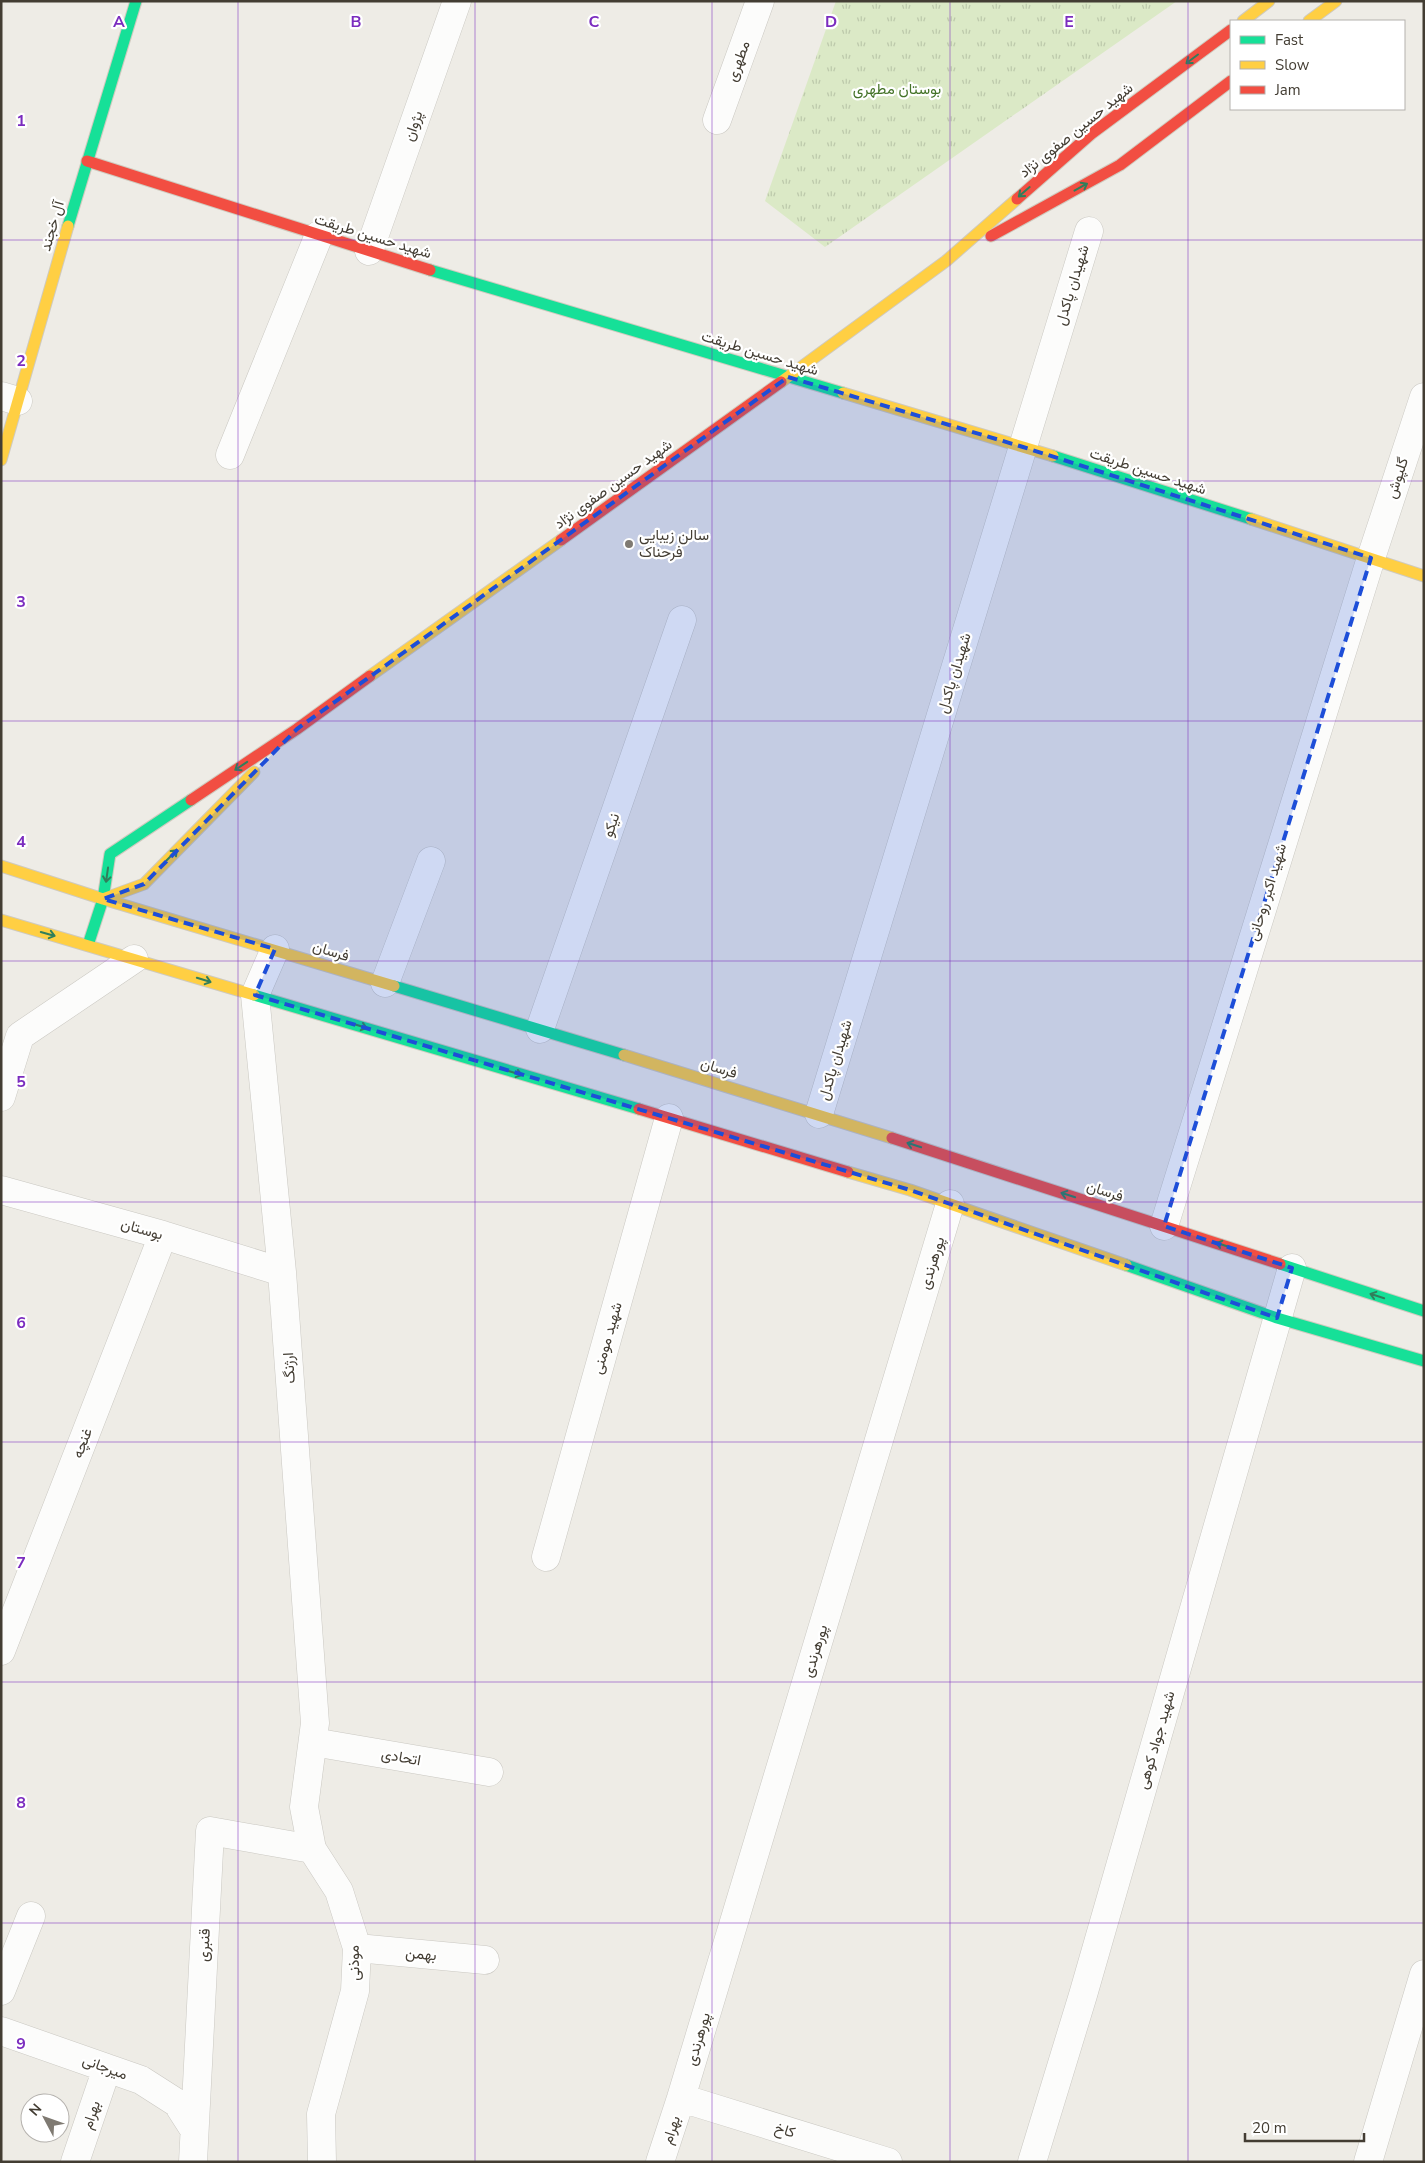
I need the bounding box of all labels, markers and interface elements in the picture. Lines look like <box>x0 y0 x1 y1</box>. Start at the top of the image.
text: A <box>113 11 125 33</box>
text: B <box>350 11 362 33</box>
text: C <box>589 11 600 33</box>
text: D <box>825 11 837 33</box>
text: E <box>1064 11 1074 33</box>
legend <box>1230 20 1405 110</box>
text: Fast <box>1275 30 1304 50</box>
street label: مطهری <box>721 38 755 84</box>
one-way arrow <box>1185 54 1199 64</box>
text: Slow <box>1275 55 1310 75</box>
street label: شهید حسین صفوی نژاد <box>1015 78 1137 182</box>
park label: بوستان مطهری <box>853 79 941 99</box>
text: Jam <box>1274 80 1301 100</box>
street label: پژوان <box>398 108 428 144</box>
text: 1 <box>16 110 26 132</box>
one-way arrow <box>1073 182 1088 192</box>
one-way arrow <box>1017 187 1030 198</box>
street label: آل خجند <box>35 197 69 253</box>
street label: شهید حسین طریقت <box>312 209 434 263</box>
street label: شهیدان پاکدل <box>1050 242 1094 328</box>
street label: شهید حسین طریقت <box>699 326 821 380</box>
text: 2 <box>16 350 26 372</box>
street label: شهید حسین صفوی نژاد <box>550 434 676 534</box>
street label: شهید حسین طریقت <box>1087 443 1209 499</box>
street label: گلپوش <box>1381 455 1413 501</box>
place label: سالن زیبایی فرحناک <box>639 525 709 562</box>
marker: سالن زیبایی فرحناک <box>623 538 635 550</box>
text: 3 <box>16 591 26 613</box>
street label: شهیدان پاکدل <box>932 630 976 716</box>
one-way arrow <box>235 761 249 771</box>
street label: نیکو <box>598 810 624 840</box>
text: 4 <box>16 831 26 853</box>
street label: شهید اکبر روحانی <box>1243 841 1291 943</box>
one-way arrow <box>166 849 178 861</box>
one-way arrow <box>101 867 111 883</box>
one-way arrow <box>40 929 56 939</box>
street label: فرسان <box>310 936 352 966</box>
one-way arrow <box>195 975 211 985</box>
street label: شهیدان پاکدل <box>813 1017 857 1103</box>
one-way arrow <box>351 1022 367 1032</box>
street label: فرسان <box>698 1053 740 1083</box>
one-way arrow <box>507 1068 523 1078</box>
text: 5 <box>16 1071 26 1093</box>
one-way arrow <box>906 1139 922 1149</box>
street label: فرسان <box>1084 1176 1126 1206</box>
one-way arrow <box>1061 1190 1077 1199</box>
street label: بوستان <box>119 1213 165 1245</box>
street label: پورهرندی <box>915 1234 949 1292</box>
one-way arrow <box>1216 1240 1231 1249</box>
one-way arrow <box>1370 1290 1386 1300</box>
street label: شهید مومنی <box>587 1299 627 1376</box>
text: 6 <box>16 1312 26 1334</box>
street label: ارژنگ <box>278 1352 300 1384</box>
street label: غنچه <box>67 1425 97 1461</box>
text: 7 <box>16 1552 26 1574</box>
street label: پورهرندی <box>798 1622 832 1680</box>
street label: شهید جواد کوهی <box>1132 1688 1180 1791</box>
street label: اتحادی <box>380 1744 422 1770</box>
text: 8 <box>16 1792 26 1814</box>
street label: قنبری <box>193 1928 215 1962</box>
street label: بهمن <box>405 1943 437 1965</box>
street label: موذنی <box>344 1945 364 1981</box>
street label: پورهرندی <box>681 2010 715 2068</box>
text: 9 <box>16 2033 26 2055</box>
street label: میرجانی <box>80 2050 130 2084</box>
north arrow <box>20 2093 70 2143</box>
street label: بهرام <box>77 2098 105 2132</box>
text: N <box>25 2100 46 2120</box>
scale bar <box>1245 2110 1364 2142</box>
street label: بهرام <box>657 2113 685 2147</box>
street label: کاخ <box>772 2117 798 2144</box>
text: 20 m <box>1252 2118 1287 2138</box>

